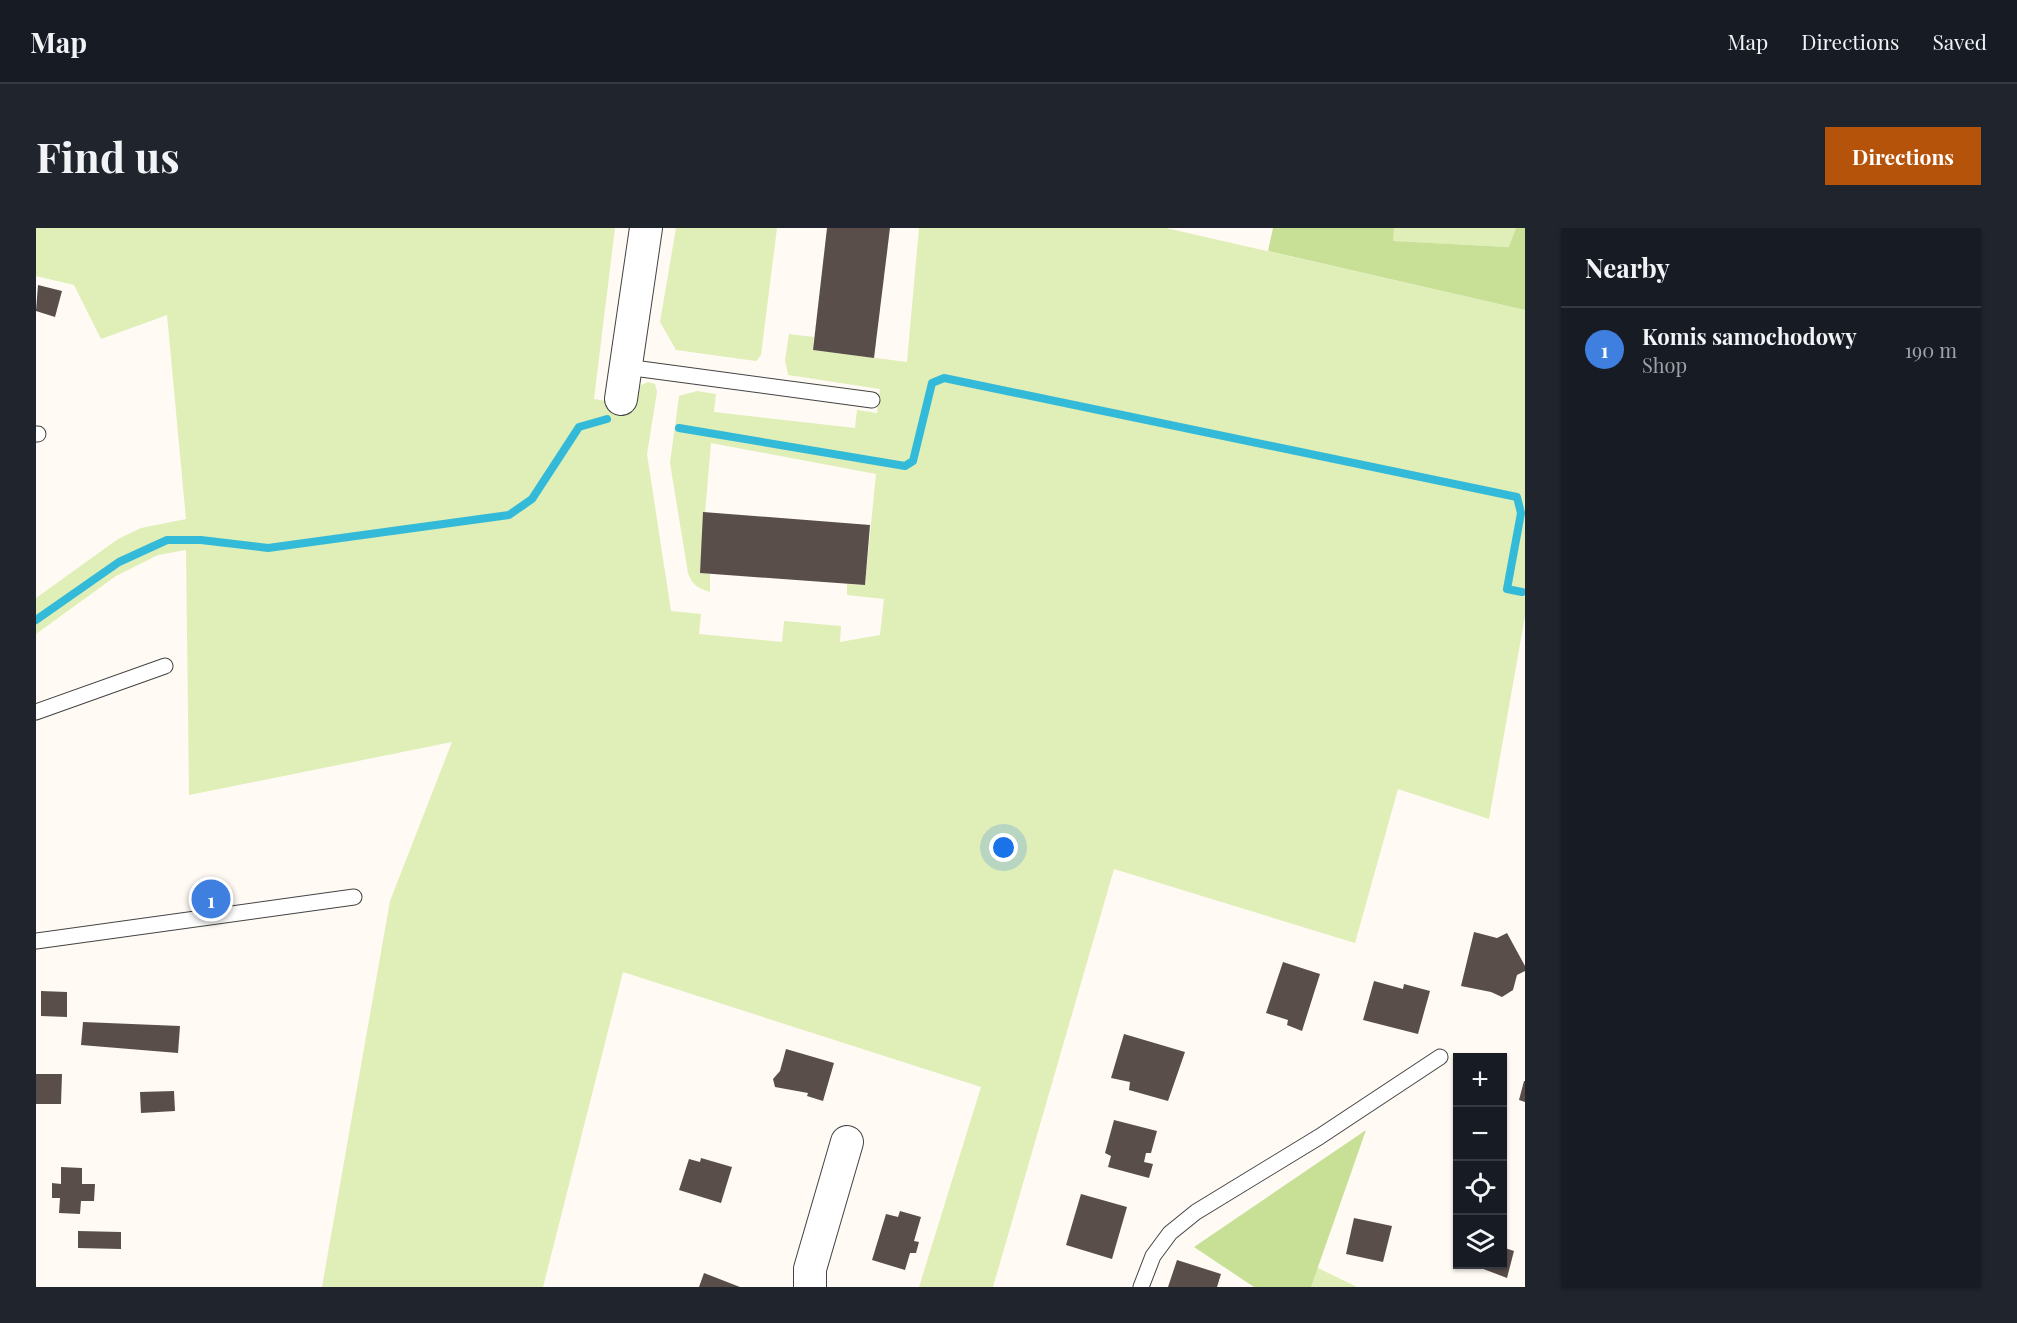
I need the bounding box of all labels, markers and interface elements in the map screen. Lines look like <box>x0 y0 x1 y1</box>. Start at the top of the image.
text: Map <box>30 23 87 60</box>
text: Map <box>1727 27 1768 55</box>
text: Directions <box>1801 27 1899 55</box>
text: Saved <box>1932 27 1987 55</box>
button: Directions <box>1825 127 1981 185</box>
text: Find us <box>36 128 180 184</box>
text: Nearby <box>1585 250 1670 285</box>
text: Komis samochodowy <box>1642 321 1857 351</box>
text: 1 <box>1601 336 1608 363</box>
text: 190 m <box>1905 336 1957 363</box>
text: Shop <box>1642 351 1687 378</box>
your location <box>989 833 1018 862</box>
pin: 1 <box>192 876 231 922</box>
map controls <box>1453 1053 1507 1269</box>
button: + <box>1453 1053 1507 1107</box>
button: − <box>1453 1107 1507 1161</box>
button: locate <box>1453 1161 1507 1215</box>
button: layers <box>1453 1215 1507 1269</box>

